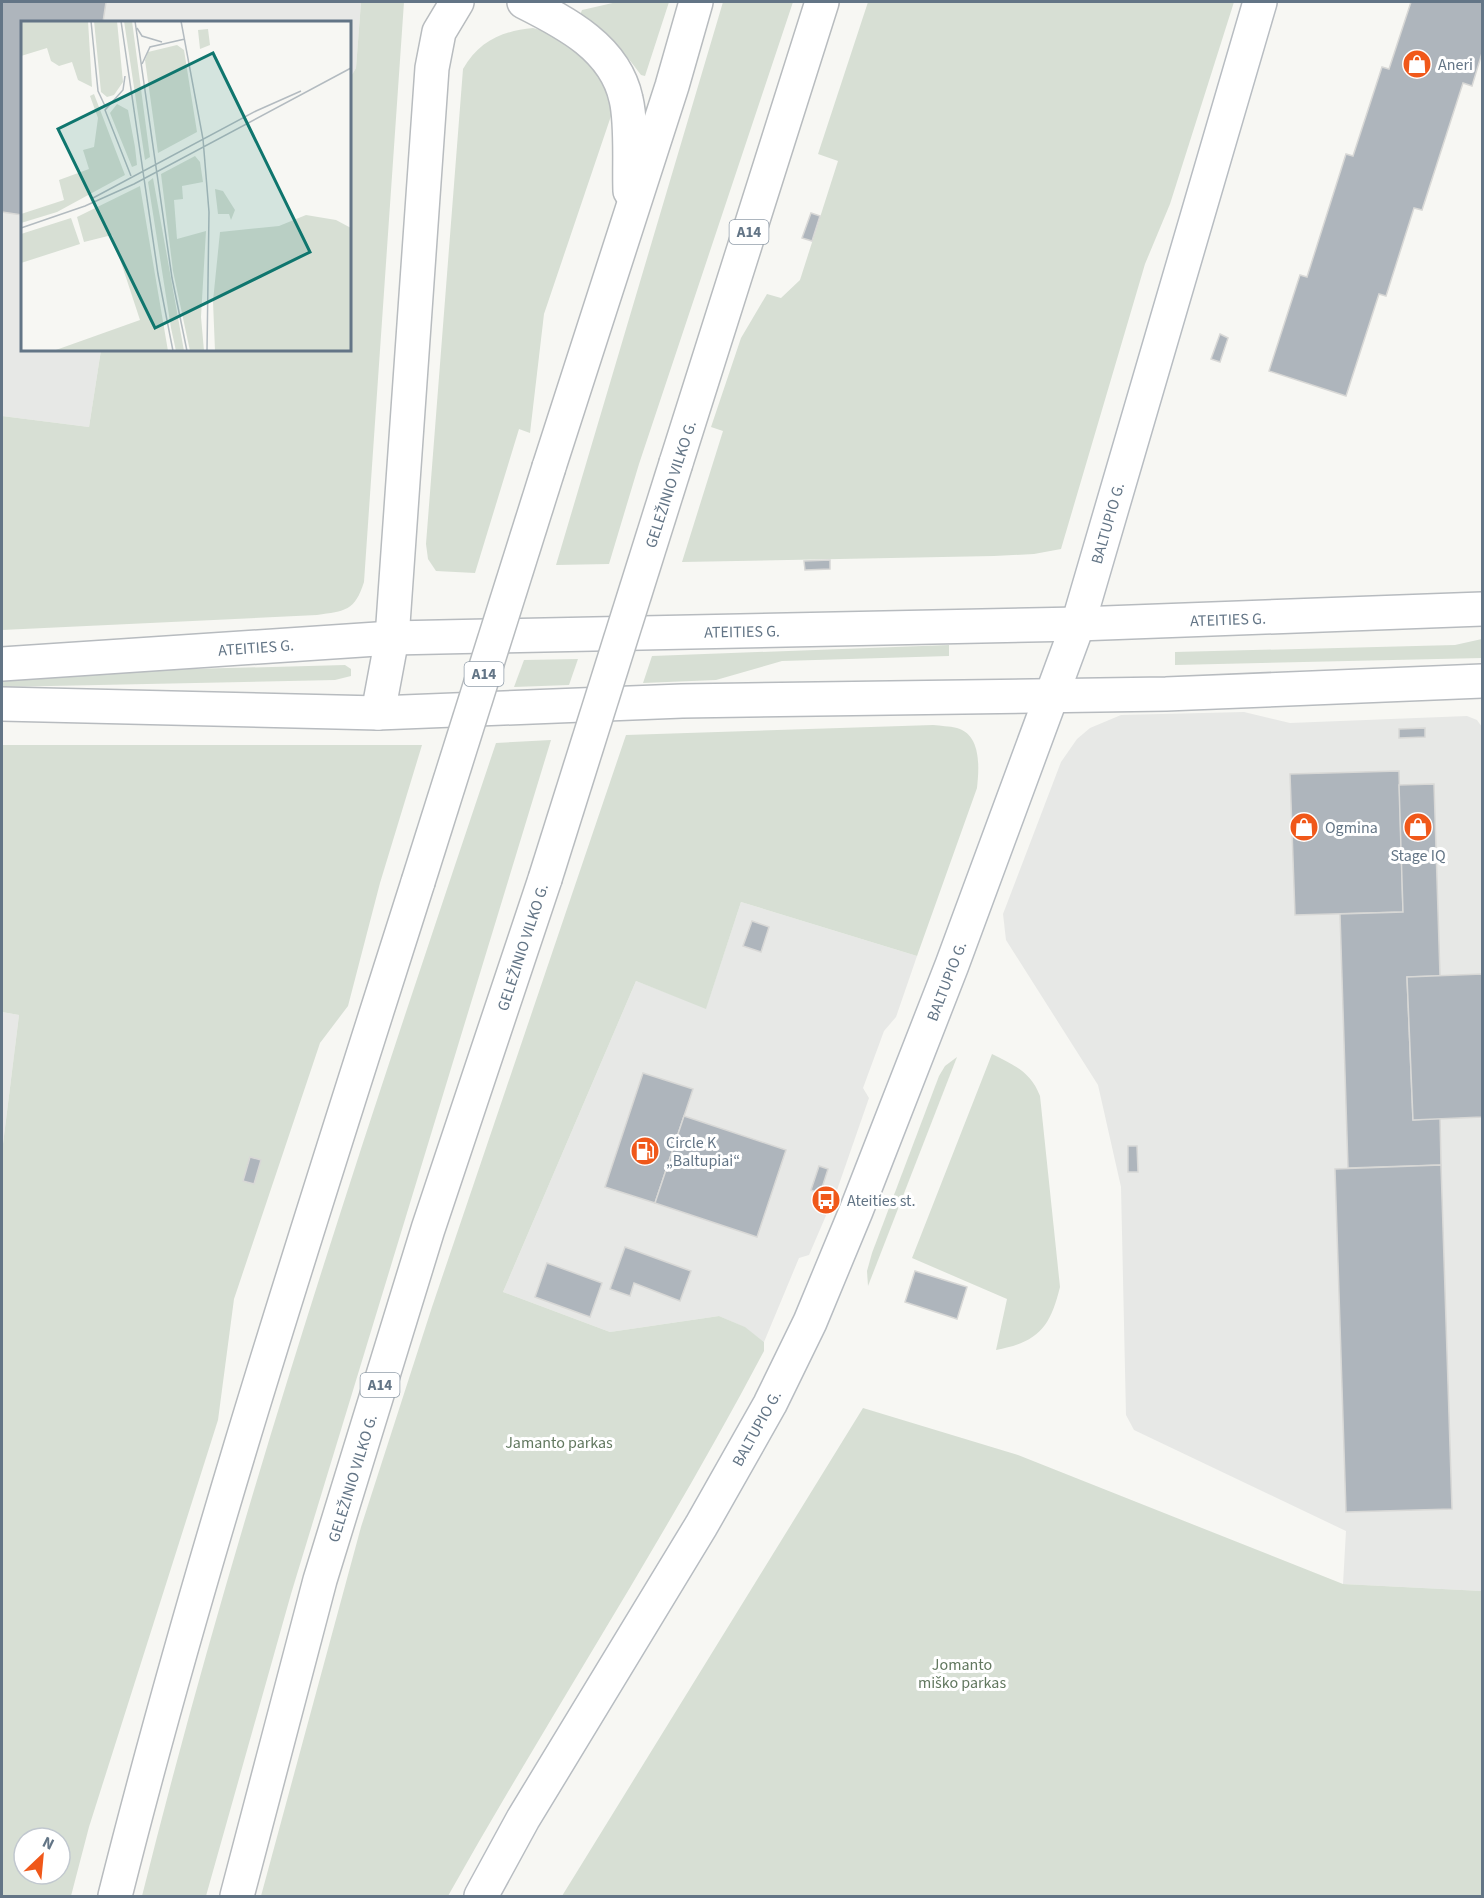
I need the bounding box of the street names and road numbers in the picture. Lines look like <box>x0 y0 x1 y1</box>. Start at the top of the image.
road number: A14 <box>730 220 768 244</box>
street label: GELEŽINIO VILKO G. <box>640 418 702 551</box>
street label: BALTUPIO G. <box>1086 480 1130 567</box>
street label: ATEITIES G. <box>1190 608 1266 632</box>
street label: ATEITIES G. <box>704 620 780 644</box>
street label: ATEITIES G. <box>217 634 295 662</box>
road number: A14 <box>464 662 504 686</box>
street label: GELEŽINIO VILKO G. <box>492 881 554 1014</box>
street label: BALTUPIO G. <box>922 938 972 1024</box>
road number: A14 <box>360 1373 400 1397</box>
street label: BALTUPIO G. <box>727 1387 787 1470</box>
street label: GELEŽINIO VILKO G. <box>323 1412 383 1545</box>

